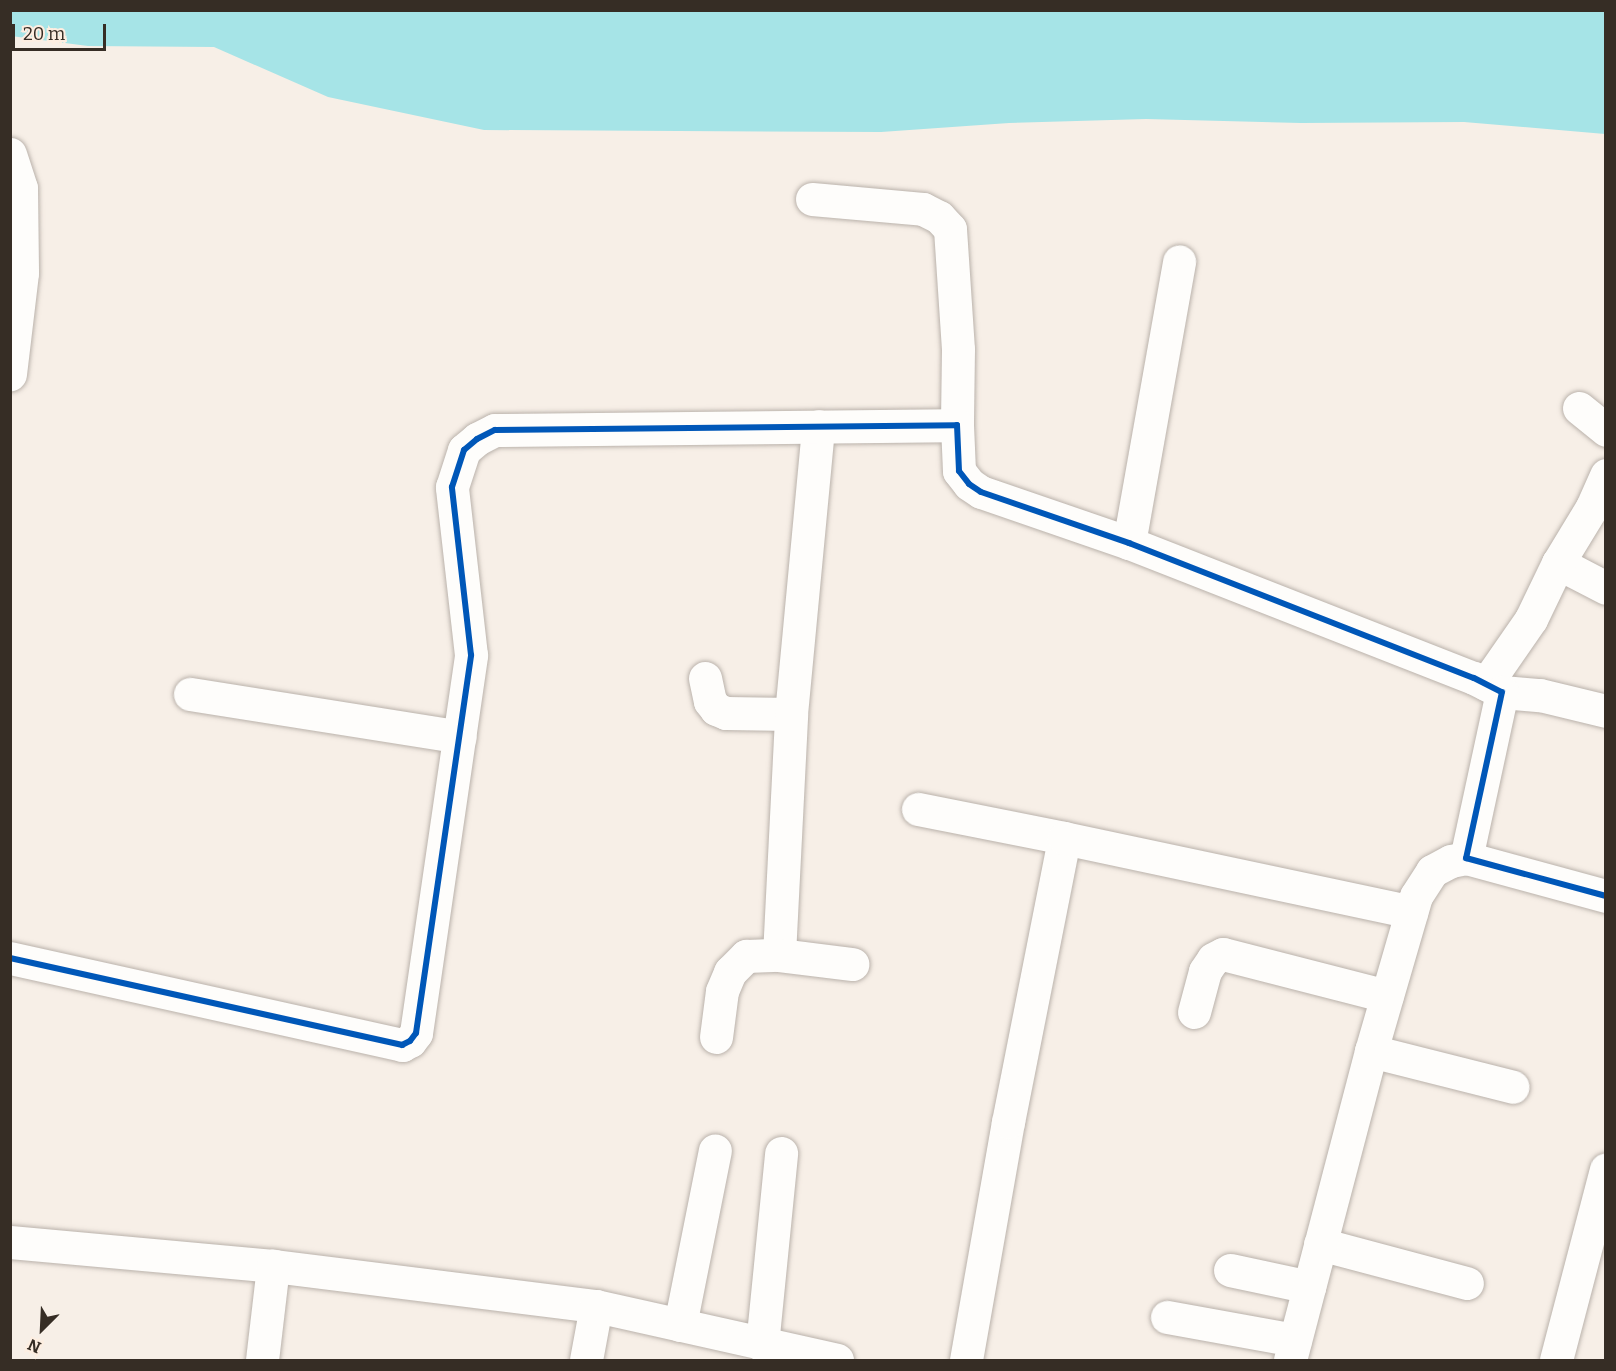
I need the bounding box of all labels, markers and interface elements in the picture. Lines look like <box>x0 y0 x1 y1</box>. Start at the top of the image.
scale bar <box>15 12 110 50</box>
text: 20 m <box>23 23 65 45</box>
north arrow <box>12 1299 72 1359</box>
text: N <box>25 1335 44 1357</box>

